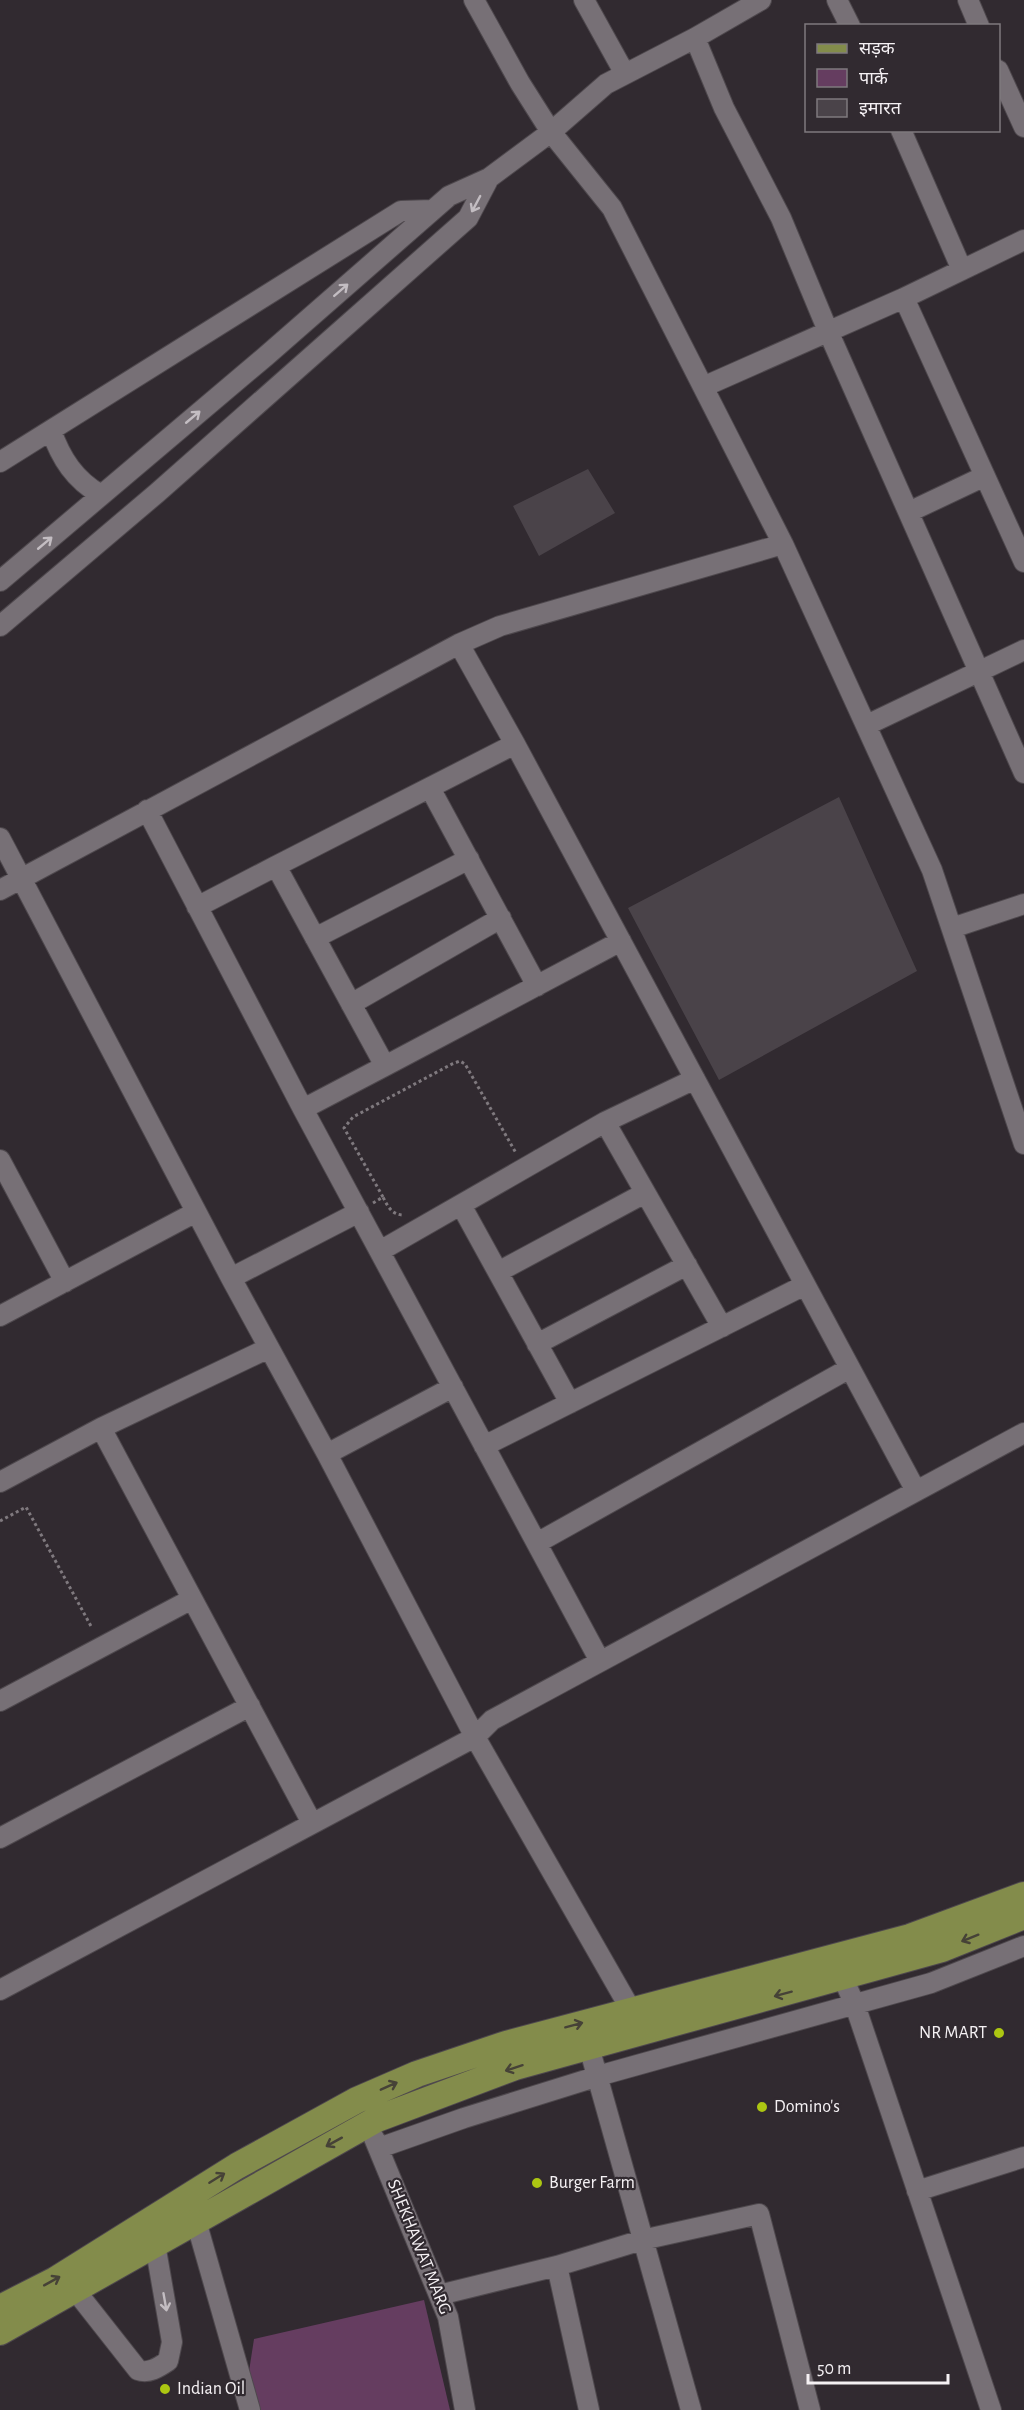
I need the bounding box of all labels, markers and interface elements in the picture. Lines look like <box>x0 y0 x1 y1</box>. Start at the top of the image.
legend <box>805 24 1000 132</box>
text: सड़क <box>859 40 896 58</box>
text: पार्क <box>859 67 889 88</box>
text: इमारत <box>859 100 902 118</box>
one-way arrow <box>470 194 481 212</box>
one-way arrow <box>333 283 348 297</box>
one-way arrow <box>185 410 200 424</box>
one-way arrow <box>37 537 53 550</box>
one-way arrow <box>961 1933 979 1944</box>
one-way arrow <box>774 1988 793 2000</box>
one-way arrow <box>564 2019 583 2031</box>
place label: NR MART <box>919 2024 987 2042</box>
marker: NR MART <box>992 2026 1006 2040</box>
one-way arrow <box>505 2063 524 2074</box>
one-way arrow <box>379 2080 398 2091</box>
place label: Domino's <box>774 2098 840 2116</box>
marker: Domino's <box>755 2100 769 2114</box>
one-way arrow <box>326 2136 343 2148</box>
one-way arrow <box>209 2172 226 2185</box>
place label: Burger Farm <box>549 2174 635 2192</box>
marker: Burger Farm <box>530 2176 544 2190</box>
street label: SHEKHAWAT MARG <box>384 2177 454 2317</box>
one-way arrow <box>43 2275 60 2287</box>
one-way arrow <box>160 2291 171 2311</box>
scale bar <box>808 2347 948 2385</box>
text: 50 m <box>817 2360 851 2378</box>
place label: Indian Oil <box>177 2380 245 2398</box>
marker: Indian Oil <box>158 2382 172 2396</box>

